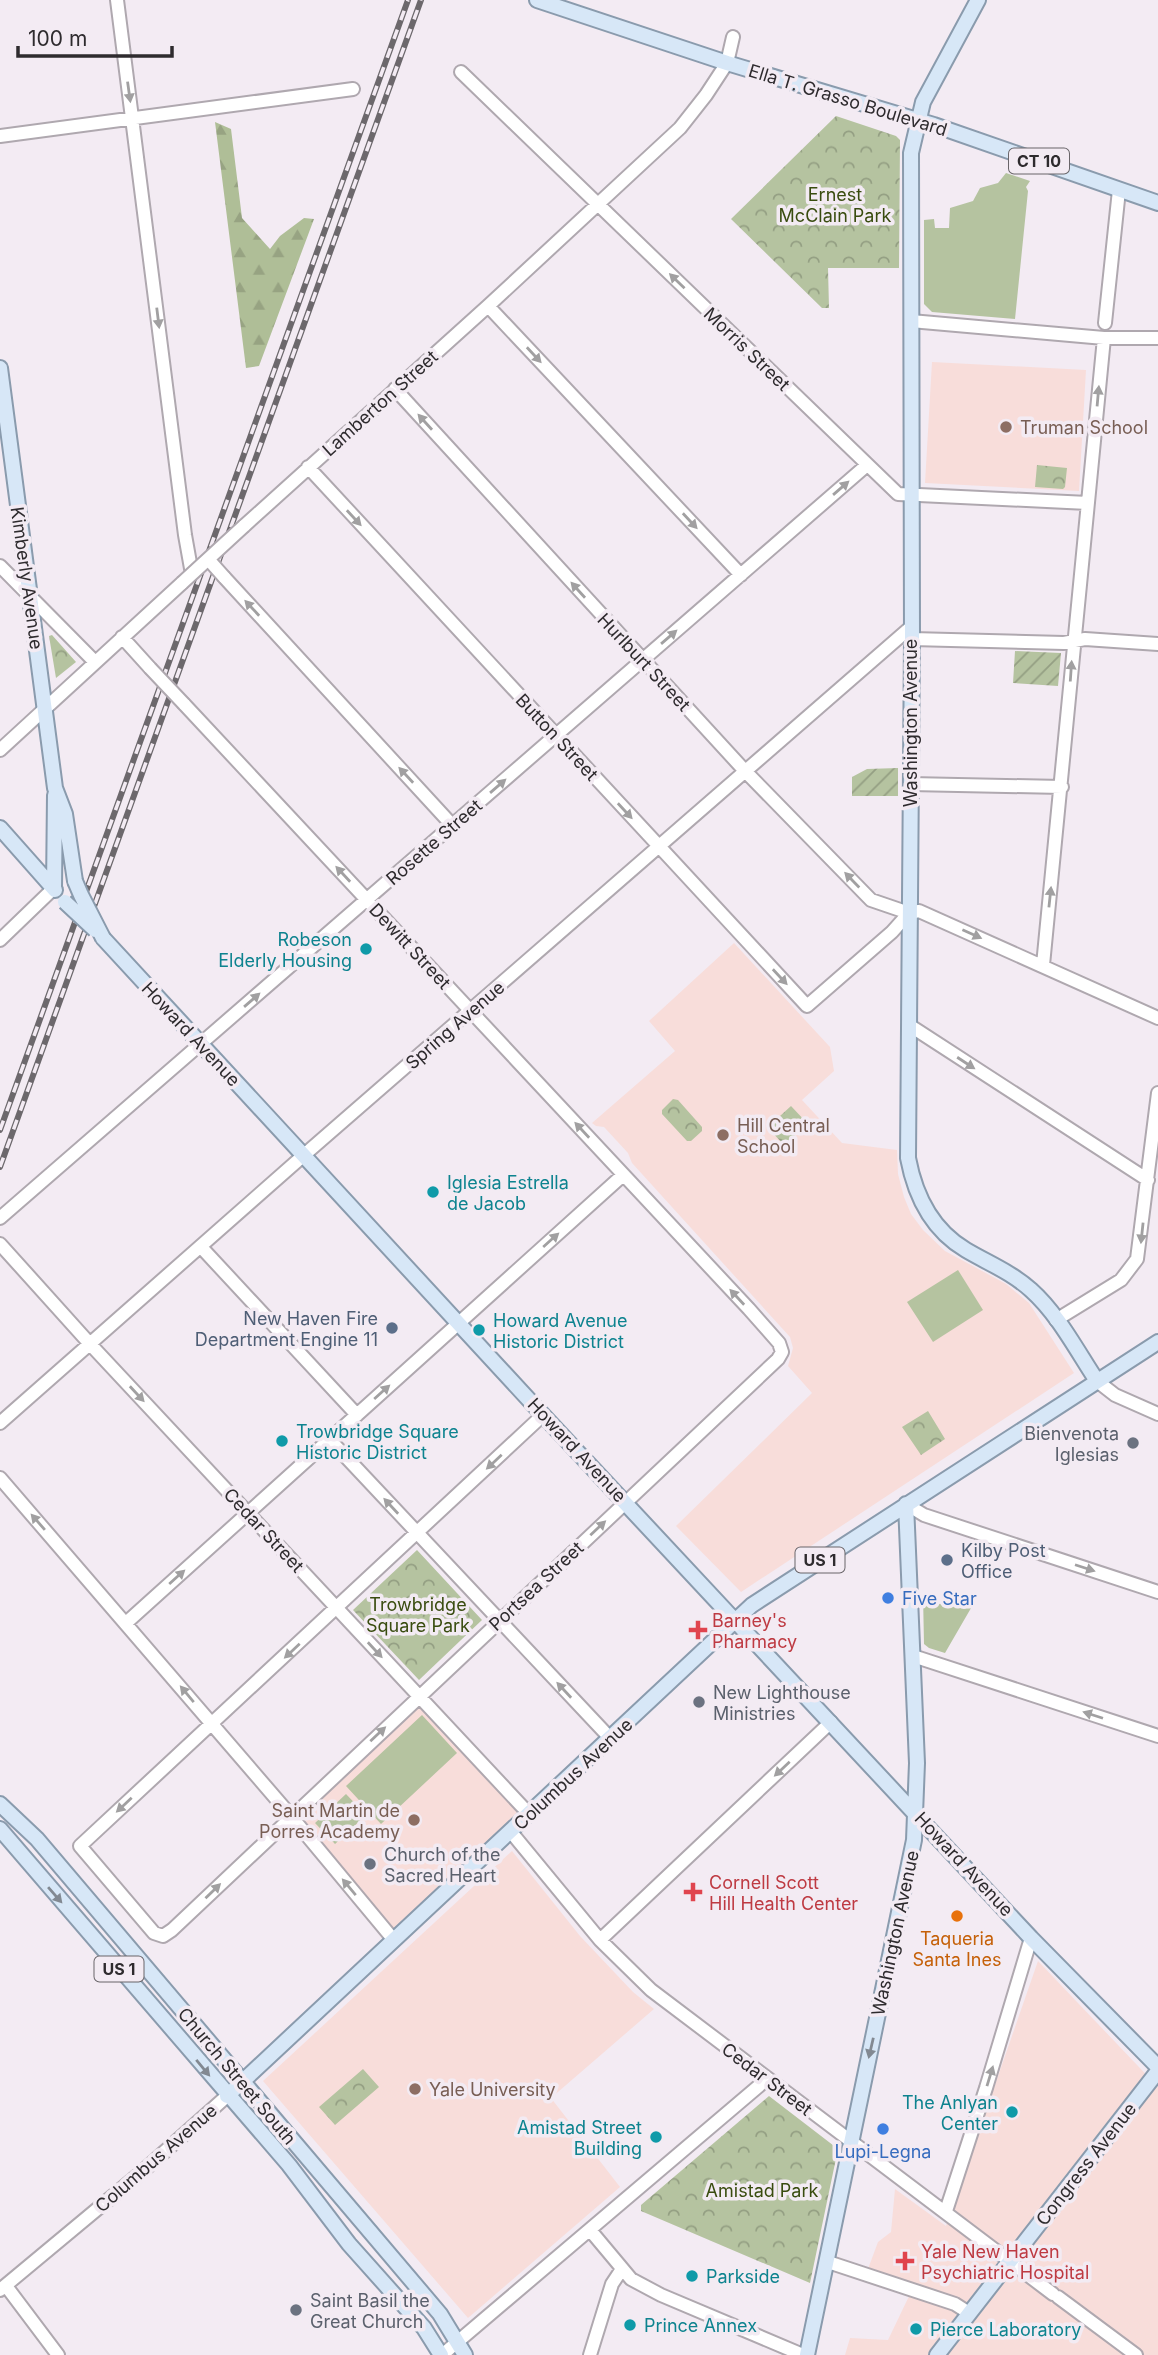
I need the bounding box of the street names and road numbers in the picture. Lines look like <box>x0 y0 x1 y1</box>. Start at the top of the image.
street label: Ella T. Grasso Boulevard <box>746 60 950 140</box>
road number: CT 10 <box>1009 148 1069 174</box>
street label: Morris Street <box>700 303 794 395</box>
street label: Lamberton Street <box>318 346 442 460</box>
street label: Kimberly Avenue <box>7 505 47 651</box>
street label: Hurlburt Street <box>593 609 695 715</box>
street label: Washington Avenue <box>900 639 921 807</box>
street label: Button Street <box>512 689 603 785</box>
street label: Rosette Street <box>382 795 486 889</box>
street label: Dewitt Street <box>365 899 455 993</box>
street label: Spring Avenue <box>401 976 509 1074</box>
street label: Howard Avenue <box>137 978 245 1090</box>
street label: Howard Avenue <box>523 1394 631 1506</box>
street label: Cedar Street <box>220 1484 308 1577</box>
street label: Portsea Street <box>485 1537 588 1635</box>
road number: US 1 <box>796 1548 844 1572</box>
street label: Columbus Avenue <box>509 1714 637 1834</box>
street label: Howard Avenue <box>910 1808 1018 1920</box>
street label: Washington Avenue <box>867 1848 923 2018</box>
road number: US 1 <box>94 1956 144 1982</box>
street label: Church Street South <box>174 2003 300 2149</box>
street label: Cedar Street <box>718 2038 816 2120</box>
street label: Congress Avenue <box>1032 2098 1140 2230</box>
street label: Columbus Avenue <box>91 2100 221 2216</box>

